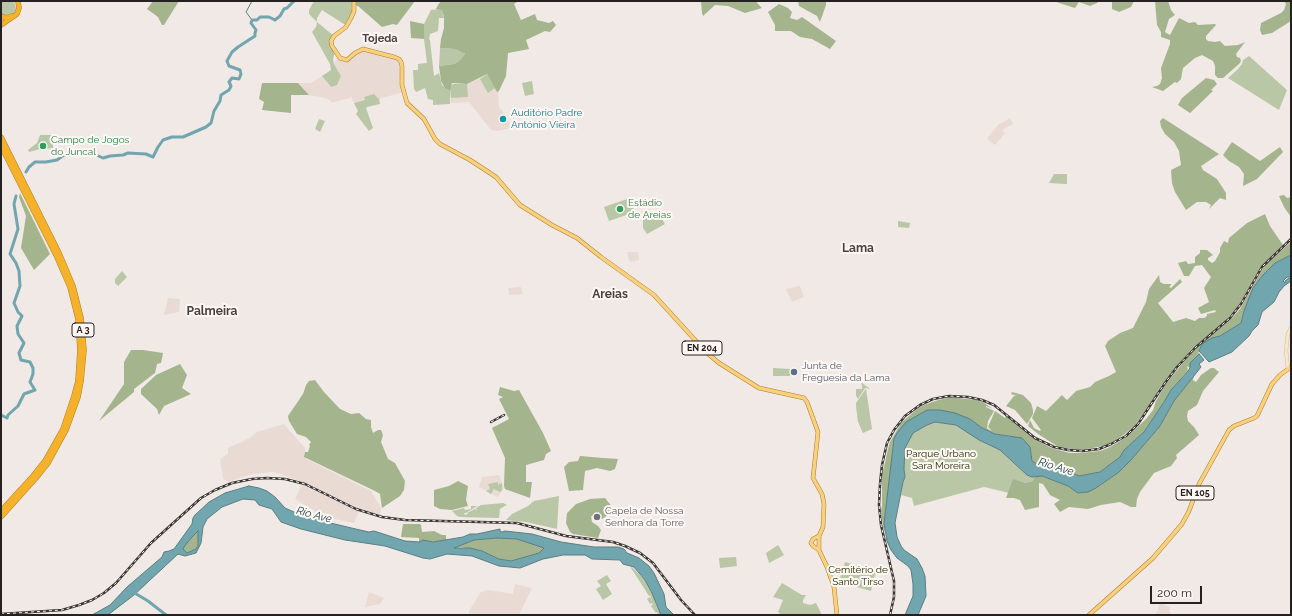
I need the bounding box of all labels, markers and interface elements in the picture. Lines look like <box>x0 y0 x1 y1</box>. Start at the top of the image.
district label: Tojeda <box>362 32 398 46</box>
place label: Auditório Padre António Vieira <box>511 107 582 130</box>
marker: Auditório Padre António Vieira <box>498 114 508 124</box>
place label: Campo de Jogos do Juncal <box>51 134 129 158</box>
marker: Campo de Jogos do Juncal <box>38 141 48 151</box>
place label: Estádio de Areias <box>628 197 671 220</box>
marker: Estádio de Areias <box>615 204 625 214</box>
district label: Lama <box>842 241 874 255</box>
district label: Areias <box>592 287 628 301</box>
district label: Palmeira <box>186 304 238 318</box>
road number: A 3 <box>72 323 94 337</box>
road number: EN 204 <box>682 341 722 355</box>
place label: Junta de Freguesia da Lama <box>802 360 890 384</box>
marker: Junta de Freguesia da Lama <box>789 367 799 377</box>
park label: Parque Urbano Sara Moreira <box>906 448 976 472</box>
water label: Rio Ave <box>1037 455 1075 479</box>
road number: EN 105 <box>1176 486 1214 500</box>
water label: Rio Ave <box>295 504 333 526</box>
place label: Capela de Nossa Senhora da Torre <box>605 505 684 528</box>
marker: Capela de Nossa Senhora da Torre <box>592 512 602 522</box>
park label: Cemitério de Santo Tirso <box>828 564 888 588</box>
scale bar <box>1152 578 1204 604</box>
text: 200 m <box>1157 586 1192 600</box>

